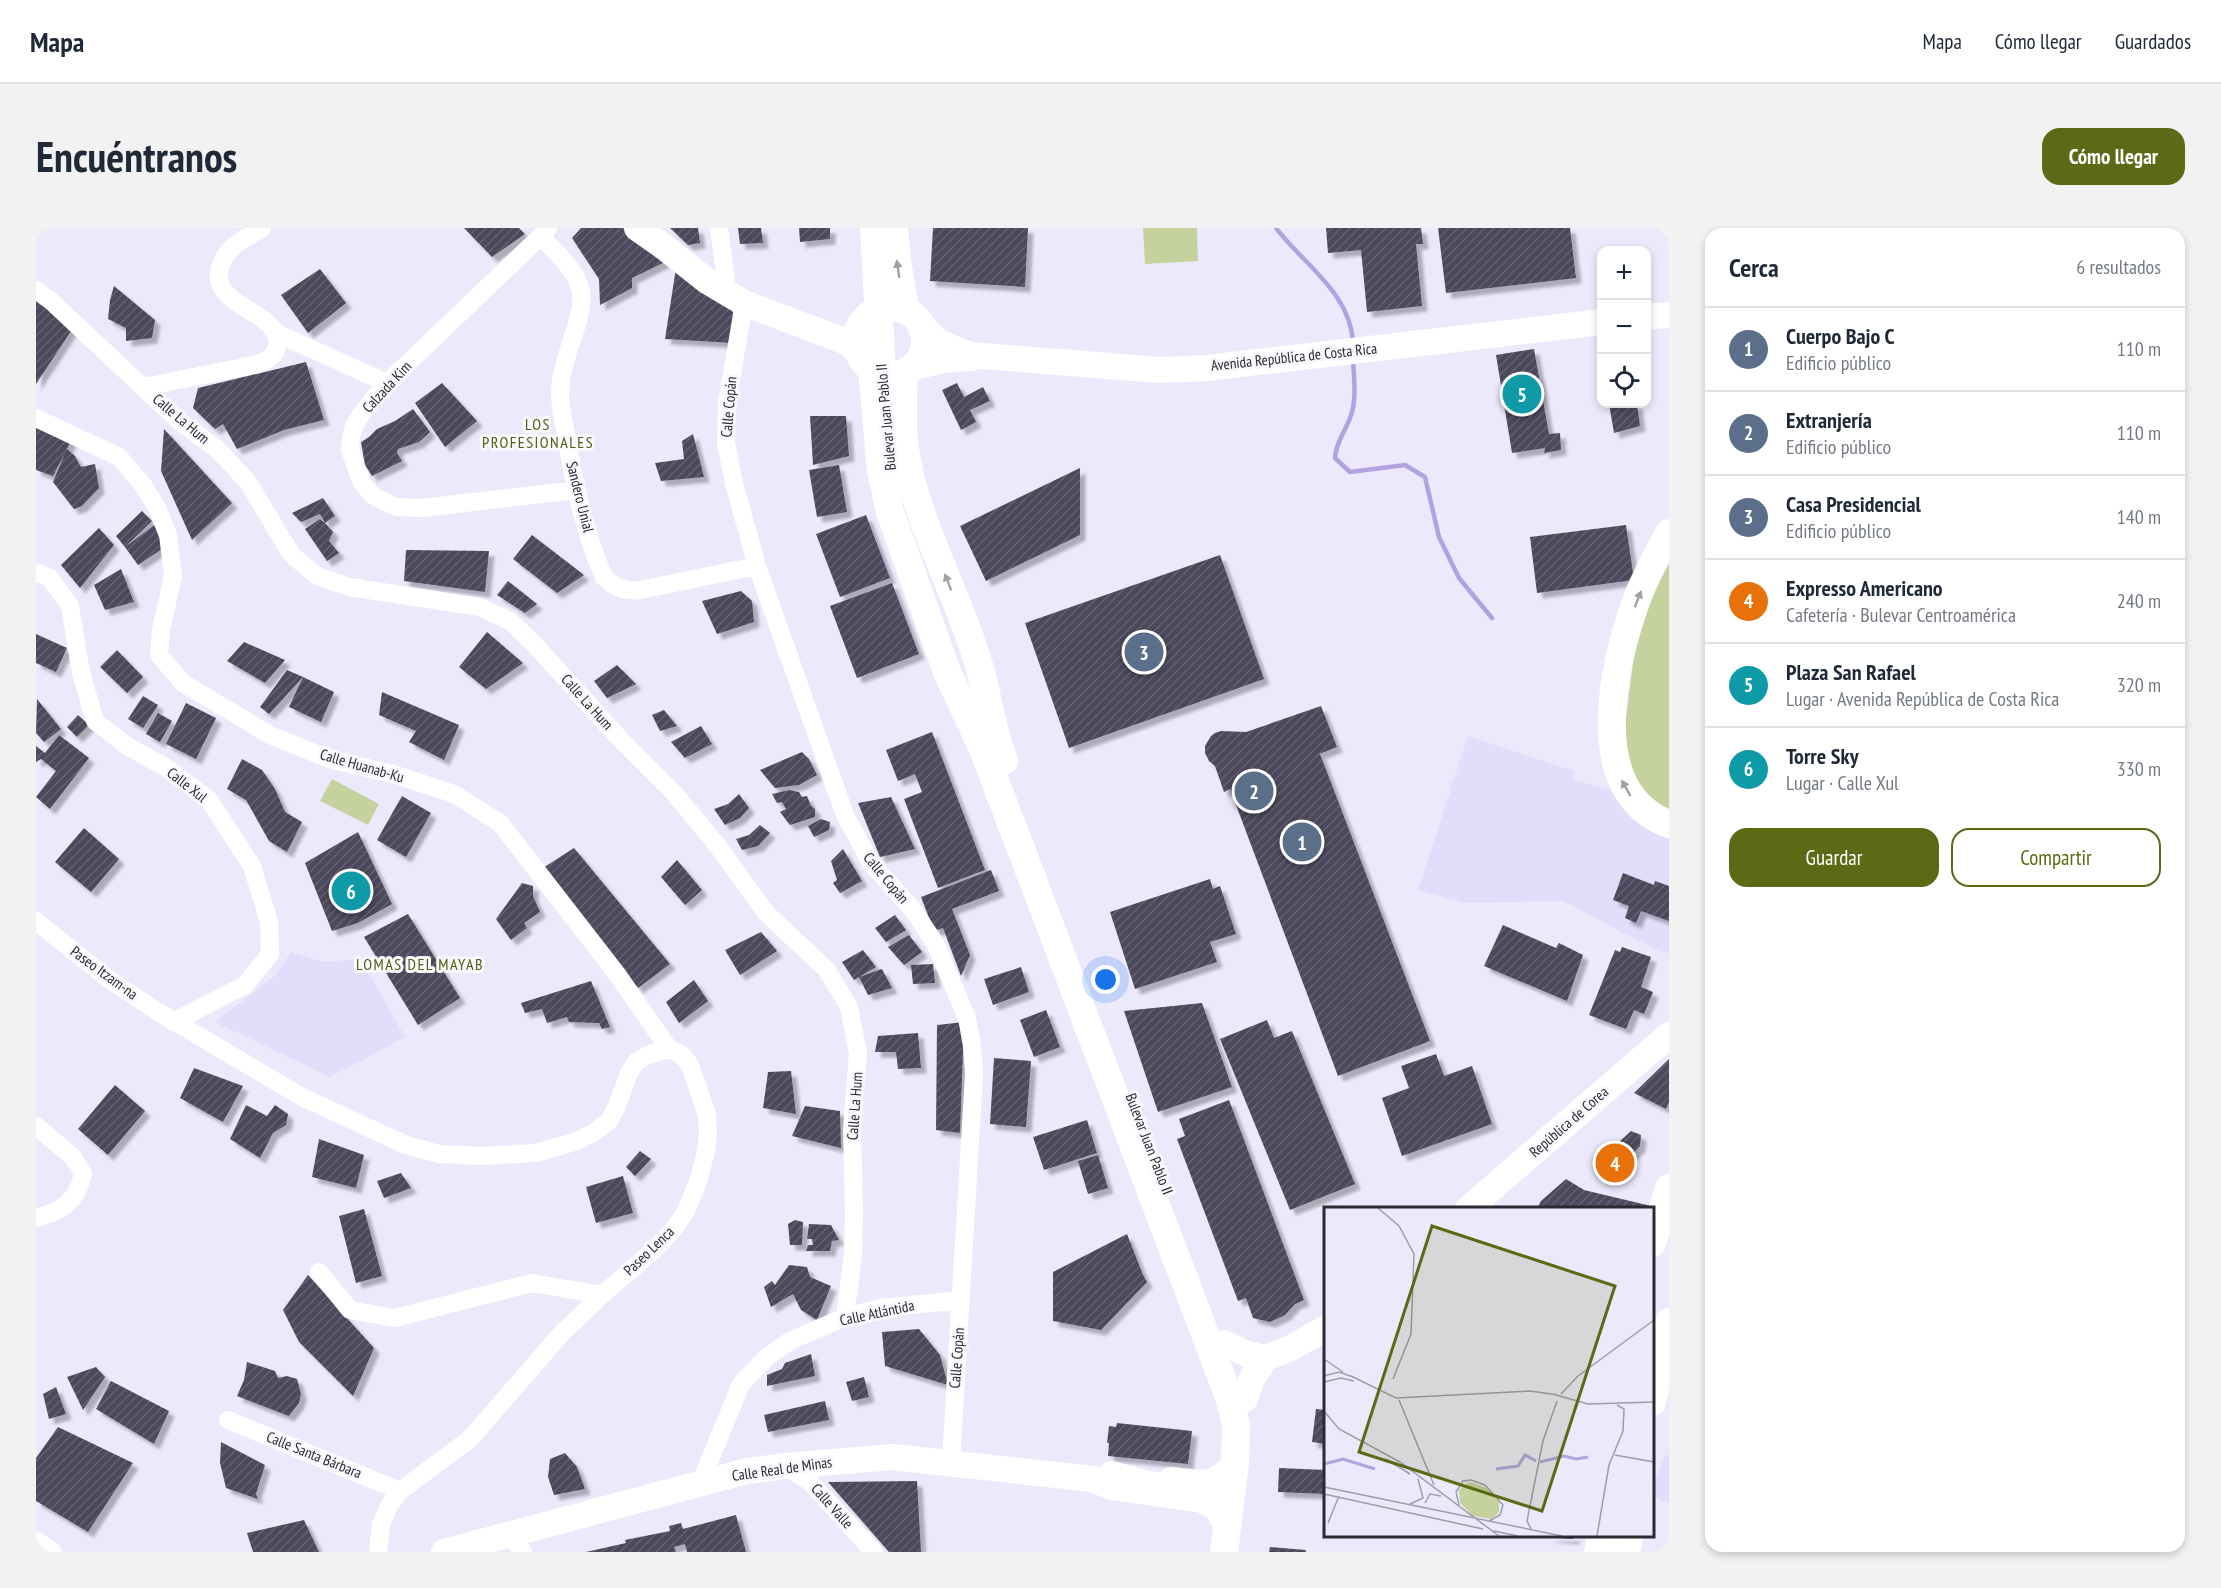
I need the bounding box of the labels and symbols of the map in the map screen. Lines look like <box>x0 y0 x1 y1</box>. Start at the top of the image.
one-way arrow <box>893 260 902 279</box>
street label: Avenida República de Costa Rica <box>1210 338 1378 375</box>
street label: Calzada Kim <box>358 357 415 416</box>
street label: Bulevar Juan Pablo II <box>871 363 900 471</box>
pin: 5 <box>1502 372 1542 416</box>
street label: Calle Copán <box>716 376 741 438</box>
street label: Calle La Hum <box>149 389 214 448</box>
district label: LOS PROFESIONALES <box>482 414 594 452</box>
street label: Sandero Unial <box>562 459 599 535</box>
one-way arrow <box>943 572 953 590</box>
one-way arrow <box>1633 589 1643 607</box>
pin: 3 <box>1124 630 1164 674</box>
street label: Calle La Hum <box>557 670 617 733</box>
street label: Calle Huanab-Ku <box>318 744 406 787</box>
street label: Calle Xul <box>163 763 212 807</box>
pin: 2 <box>1234 768 1274 814</box>
one-way arrow <box>1621 779 1631 796</box>
pin: 1 <box>1282 820 1322 864</box>
street label: Calle Copán <box>859 848 913 907</box>
pin: 6 <box>332 868 370 914</box>
street label: Paseo Itzam-na <box>67 942 142 1003</box>
district label: LOMAS DEL MAYAB <box>356 954 484 974</box>
your location <box>1091 965 1120 994</box>
street label: Calle La Hum <box>843 1071 866 1141</box>
street label: República de Corea <box>1525 1082 1612 1161</box>
street label: Bulevar Juan Pablo II <box>1121 1090 1178 1197</box>
pin: 4 <box>1596 1140 1634 1186</box>
inset map <box>1324 1207 1654 1537</box>
street label: Paseo Lenca <box>619 1222 678 1279</box>
street label: Calle Atlántida <box>838 1295 916 1330</box>
street label: Calle Copán <box>945 1327 968 1389</box>
street label: Calle Santa Bárbara <box>264 1427 365 1482</box>
street label: Calle Real de Minas <box>731 1452 833 1485</box>
street label: Calle Valle <box>807 1479 858 1532</box>

